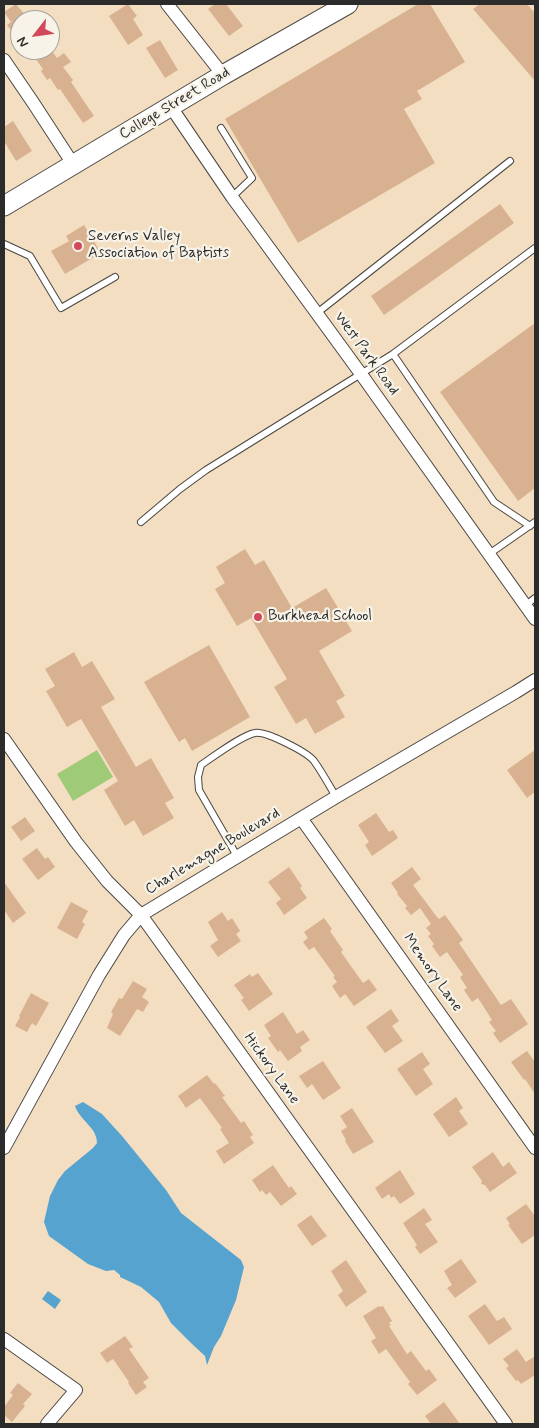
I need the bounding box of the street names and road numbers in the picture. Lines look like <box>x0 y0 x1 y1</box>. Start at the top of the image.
street label: College Street Road <box>117 64 233 144</box>
street label: West Park Road <box>330 309 402 399</box>
street label: Charlemagne Boulevard <box>142 805 284 899</box>
street label: Memory Lane <box>398 930 466 1016</box>
street label: Hickory Lane <box>239 1030 303 1108</box>

